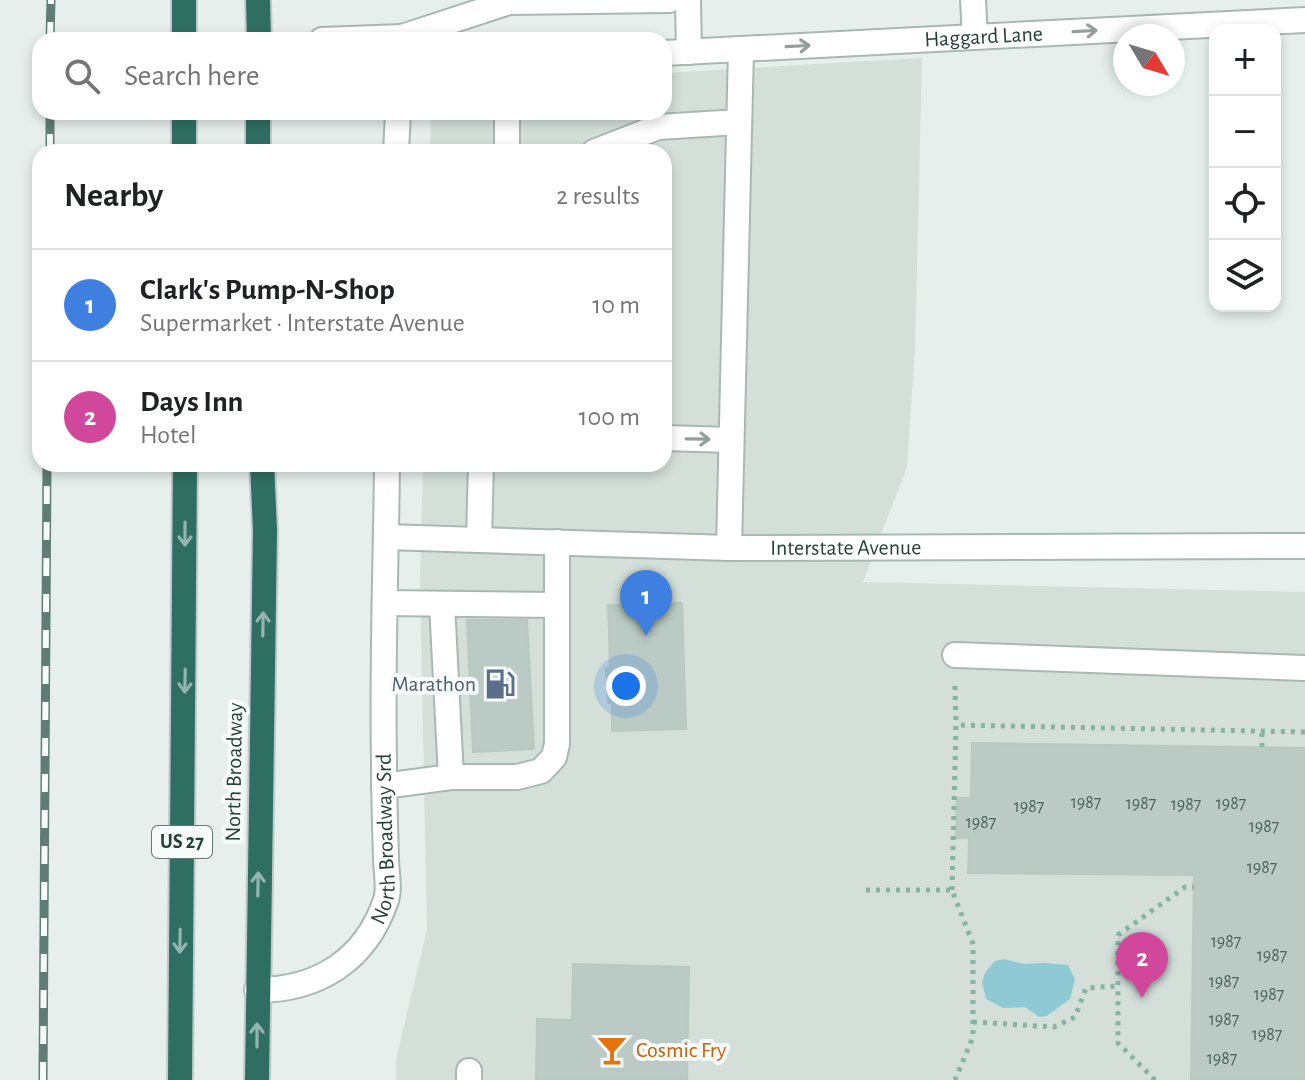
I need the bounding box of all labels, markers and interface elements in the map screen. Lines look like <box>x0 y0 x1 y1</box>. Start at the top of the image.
street label: Haggard Lane <box>924 23 1043 51</box>
one-way arrow <box>1071 24 1098 39</box>
north arrow <box>1113 24 1185 96</box>
map controls <box>1209 24 1281 312</box>
button: + <box>1209 24 1281 96</box>
search box <box>32 32 672 120</box>
one-way arrow <box>784 39 811 54</box>
icon: search <box>60 54 104 98</box>
text: Search here <box>124 61 260 91</box>
button: − <box>1209 96 1281 168</box>
button: locate <box>1209 168 1281 240</box>
text: Nearby <box>64 179 163 213</box>
text: 2 results <box>556 183 640 209</box>
button: layers <box>1209 240 1281 312</box>
text: Clark's Pump-N-Shop <box>140 275 395 305</box>
text: 1 <box>85 292 95 318</box>
text: 10 m <box>592 292 640 318</box>
text: Supermarket · Interstate Avenue <box>140 310 465 336</box>
text: Days Inn <box>140 387 243 417</box>
text: 2 <box>84 404 96 430</box>
text: 100 m <box>579 404 640 430</box>
text: Hotel <box>140 422 196 448</box>
one-way arrow <box>684 432 711 447</box>
one-way arrow <box>178 520 193 547</box>
street label: Interstate Avenue <box>770 536 921 559</box>
pin: 1 <box>620 570 672 636</box>
one-way arrow <box>255 611 270 638</box>
your location <box>606 666 646 706</box>
one-way arrow <box>177 667 192 694</box>
fuel station icon: Marathon <box>483 667 517 701</box>
place label: Marathon <box>391 673 476 695</box>
street label: North Broadway <box>222 702 246 842</box>
street label: North Broadway Srd <box>366 753 399 928</box>
house number: 1987 <box>1071 794 1101 812</box>
house number: 1987 <box>1126 795 1156 813</box>
house number: 1987 <box>1216 795 1246 813</box>
house number: 1987 <box>1171 796 1201 814</box>
house number: 1987 <box>1014 798 1044 816</box>
house number: 1987 <box>966 814 996 832</box>
house number: 1987 <box>1249 818 1279 836</box>
road number: US 27 <box>152 826 212 858</box>
house number: 1987 <box>1247 859 1277 877</box>
one-way arrow <box>251 871 266 898</box>
one-way arrow <box>173 927 188 954</box>
pin: 2 <box>1116 932 1168 998</box>
house number: 1987 <box>1211 933 1241 951</box>
house number: 1987 <box>1257 947 1287 965</box>
house number: 1987 <box>1209 973 1239 991</box>
house number: 1987 <box>1254 986 1284 1004</box>
house number: 1987 <box>1209 1011 1239 1029</box>
one-way arrow <box>249 1022 265 1049</box>
house number: 1987 <box>1252 1026 1282 1044</box>
bar icon: Cosmic Fry <box>595 1033 629 1067</box>
place label: Cosmic Fry <box>636 1039 727 1061</box>
house number: 1987 <box>1207 1050 1237 1068</box>

